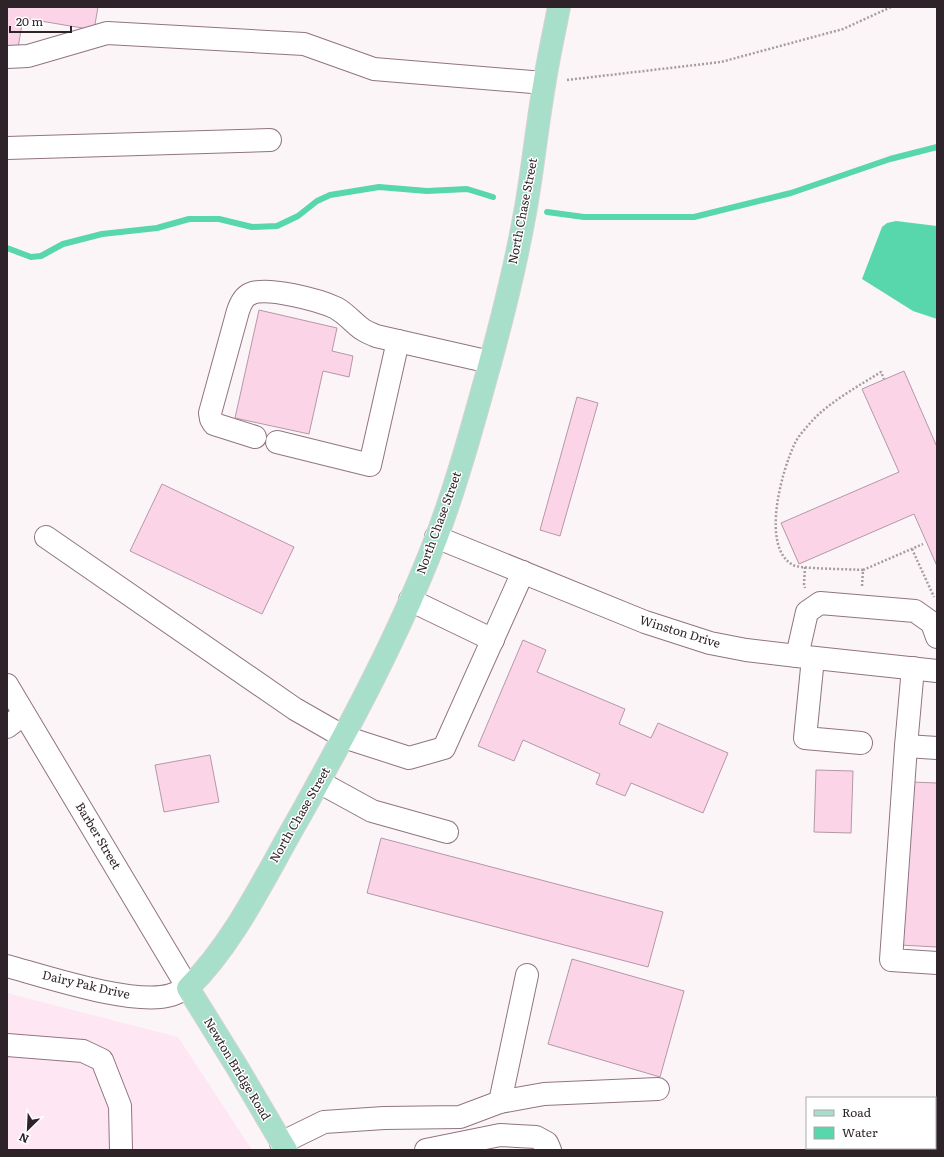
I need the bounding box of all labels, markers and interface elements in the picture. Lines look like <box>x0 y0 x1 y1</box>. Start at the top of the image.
scale bar <box>10 8 71 34</box>
text: 20 m <box>16 12 43 30</box>
street label: North Chase Street <box>503 156 541 266</box>
street label: North Chase Street <box>411 469 465 577</box>
street label: Winston Drive <box>638 610 723 652</box>
street label: North Chase Street <box>264 763 334 866</box>
street label: Barber Street <box>72 798 126 873</box>
street label: Dairy Pak Drive <box>41 965 132 1003</box>
street label: Newton Bridge Road <box>200 1014 276 1124</box>
legend <box>806 1097 936 1149</box>
text: Road <box>842 1103 872 1121</box>
north arrow <box>8 1109 48 1149</box>
text: Water <box>842 1123 878 1141</box>
text: N <box>16 1130 31 1148</box>

